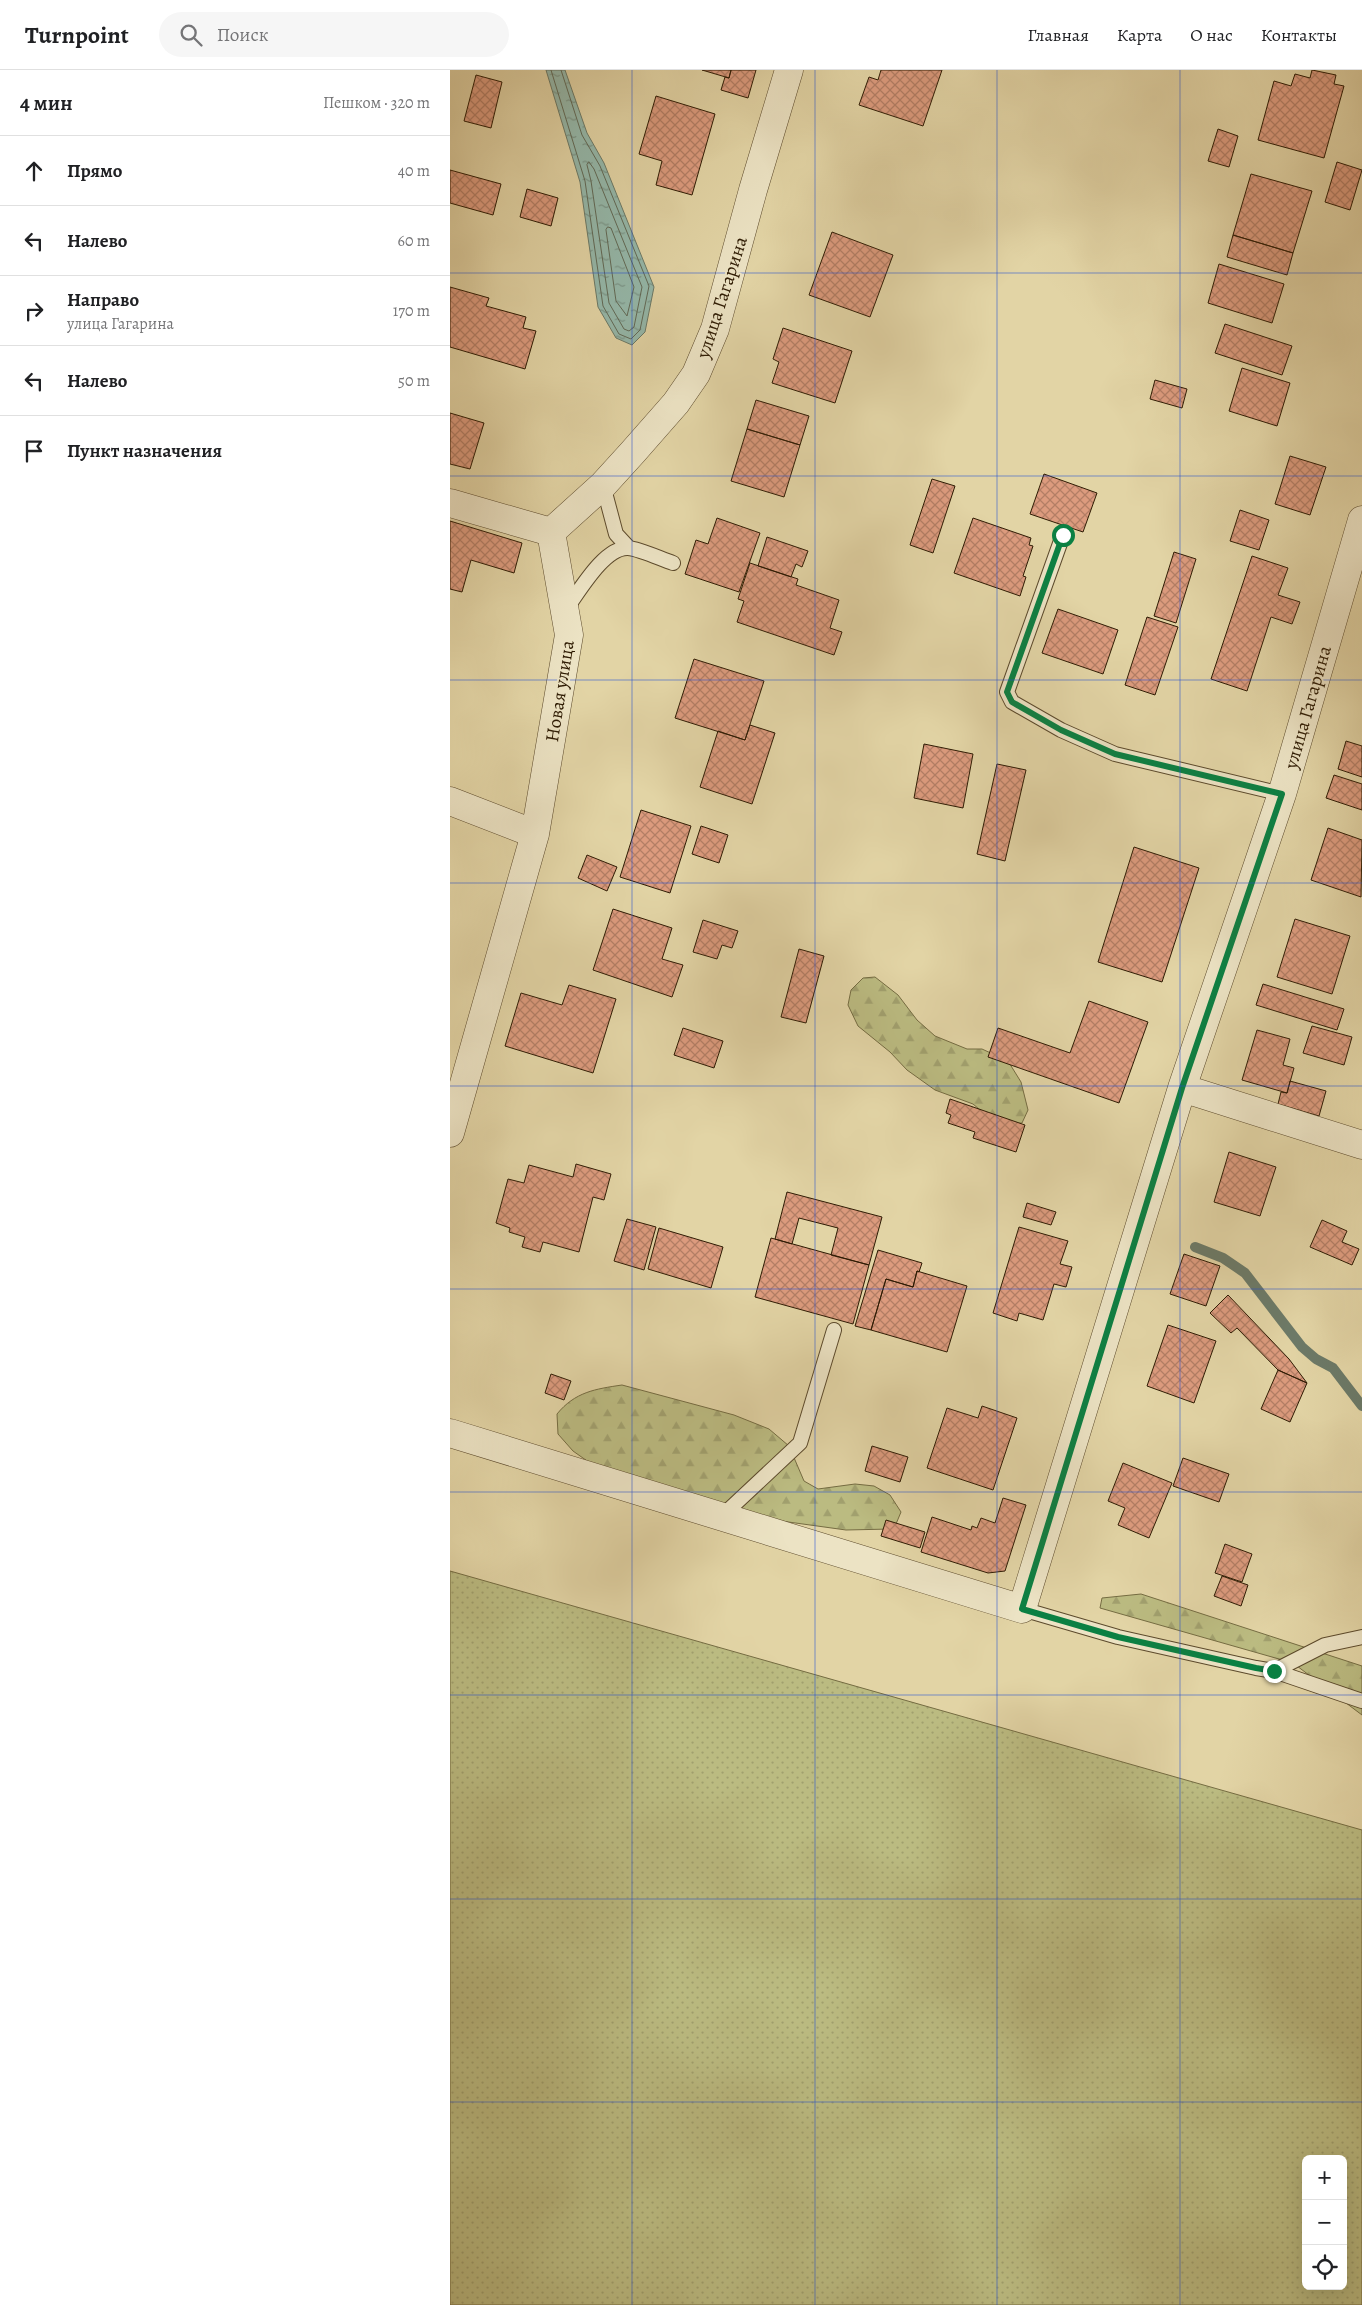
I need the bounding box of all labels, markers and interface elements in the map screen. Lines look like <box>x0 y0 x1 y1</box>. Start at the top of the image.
search box <box>159 12 509 57</box>
text: Turnpoint <box>25 19 129 51</box>
icon: search <box>177 21 205 49</box>
text: Поиск <box>217 22 269 48</box>
text: Главная <box>1028 23 1089 47</box>
text: Карта <box>1117 23 1162 47</box>
text: О нас <box>1190 23 1233 47</box>
text: Контакты <box>1261 23 1337 47</box>
text: 4 мин <box>20 89 73 117</box>
text: Пешком · 320 m <box>323 92 430 114</box>
icon: ahead <box>20 157 48 185</box>
text: Прямо <box>67 158 122 184</box>
text: 40 m <box>398 160 430 182</box>
icon: left <box>20 227 48 255</box>
text: Налево <box>67 228 127 254</box>
text: 60 m <box>398 230 430 252</box>
street label: улица Гагарина <box>690 233 754 363</box>
text: Направо <box>67 287 139 313</box>
icon: right <box>20 297 48 325</box>
text: 170 m <box>393 300 430 322</box>
text: улица Гагарина <box>67 313 174 335</box>
icon: left <box>20 367 48 395</box>
text: Налево <box>67 368 127 394</box>
text: 50 m <box>398 370 430 392</box>
icon: arrive <box>20 437 48 465</box>
text: Пункт назначения <box>67 438 222 464</box>
route start <box>1052 524 1075 547</box>
street label: Новая улица <box>539 638 581 744</box>
street label: улица Гагарина <box>1278 642 1338 773</box>
route end <box>1263 1660 1286 1683</box>
map controls <box>1302 2155 1347 2290</box>
button: + <box>1302 2155 1347 2200</box>
button: − <box>1302 2200 1347 2245</box>
button: locate <box>1302 2245 1347 2290</box>

